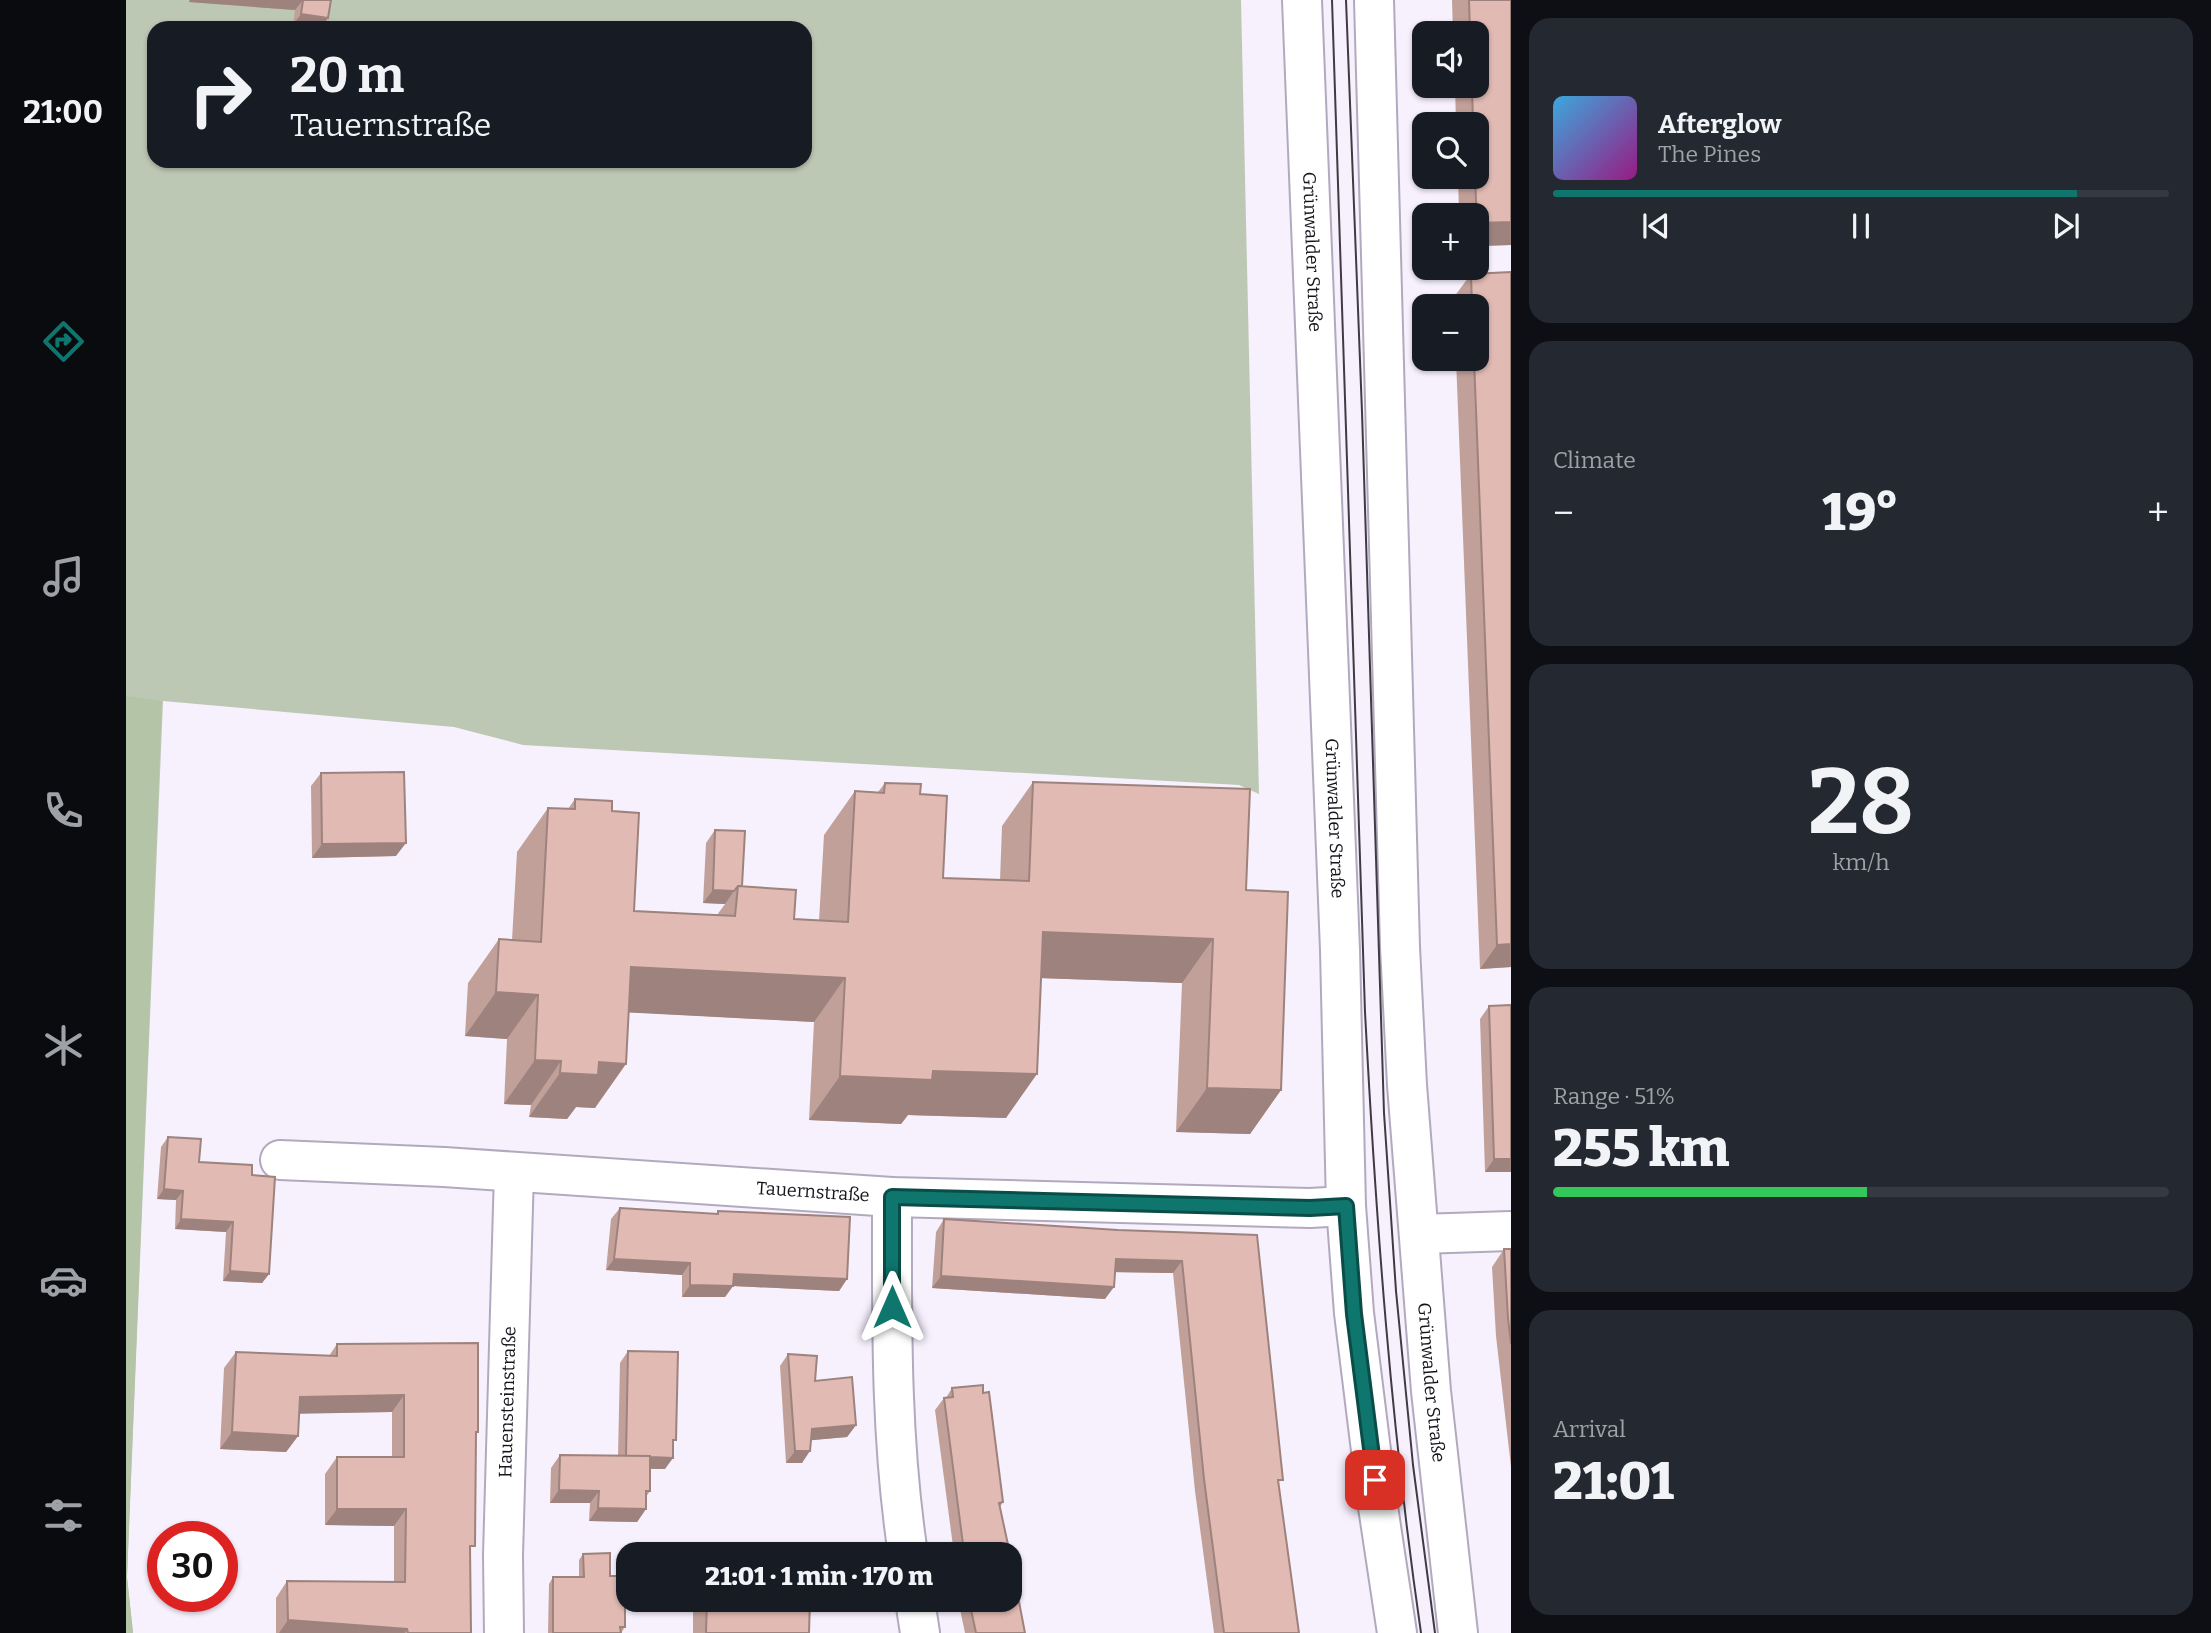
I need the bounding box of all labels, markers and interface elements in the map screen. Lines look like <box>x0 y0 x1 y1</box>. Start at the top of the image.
map controls <box>1412 21 1489 371</box>
button: sound <box>1412 21 1489 98</box>
text: 20 m <box>290 46 404 105</box>
icon: right <box>175 49 266 140</box>
text: 21:00 <box>23 93 103 131</box>
text: Tauernstraße <box>290 106 491 144</box>
text: Afterglow <box>1658 109 1781 140</box>
button: search <box>1412 112 1489 189</box>
text: The Pines <box>1658 140 1761 168</box>
street label: Grünwalder Straße <box>1298 171 1326 332</box>
button: + <box>1412 203 1489 280</box>
icon: previous <box>1637 207 1675 245</box>
icon: pause <box>1842 207 1880 245</box>
icon: next <box>2047 207 2085 245</box>
button: − <box>1412 294 1489 371</box>
icon: directions <box>39 317 88 366</box>
text: Climate <box>1553 446 1636 474</box>
text: 19° <box>1822 481 1899 544</box>
text: − <box>1553 490 1574 536</box>
text: + <box>2147 490 2169 536</box>
icon: music <box>39 552 88 601</box>
street label: Grünwalder Straße <box>1321 738 1349 899</box>
text: 28 <box>1808 748 1914 857</box>
icon: phone <box>39 786 88 835</box>
text: km/h <box>1833 848 1889 876</box>
icon: climate <box>39 1021 88 1070</box>
text: Range · 51% <box>1553 1082 1675 1110</box>
text: 255 km <box>1553 1117 1730 1180</box>
street label: Tauernstraße <box>756 1177 870 1206</box>
icon: car <box>39 1256 88 1305</box>
position arrow <box>855 1270 929 1344</box>
street label: Grünwalder Straße <box>1413 1302 1450 1463</box>
street label: Hauensteinstraße <box>494 1326 521 1478</box>
text: Arrival <box>1553 1415 1626 1443</box>
pin <box>1345 1450 1405 1510</box>
text: 21:01 <box>1553 1450 1674 1513</box>
icon: arrive <box>1356 1461 1394 1499</box>
icon: filters <box>39 1491 88 1540</box>
speed limit sign: 30 <box>147 1521 238 1612</box>
text: 21:01 · 1 min · 170 m <box>705 1561 933 1592</box>

